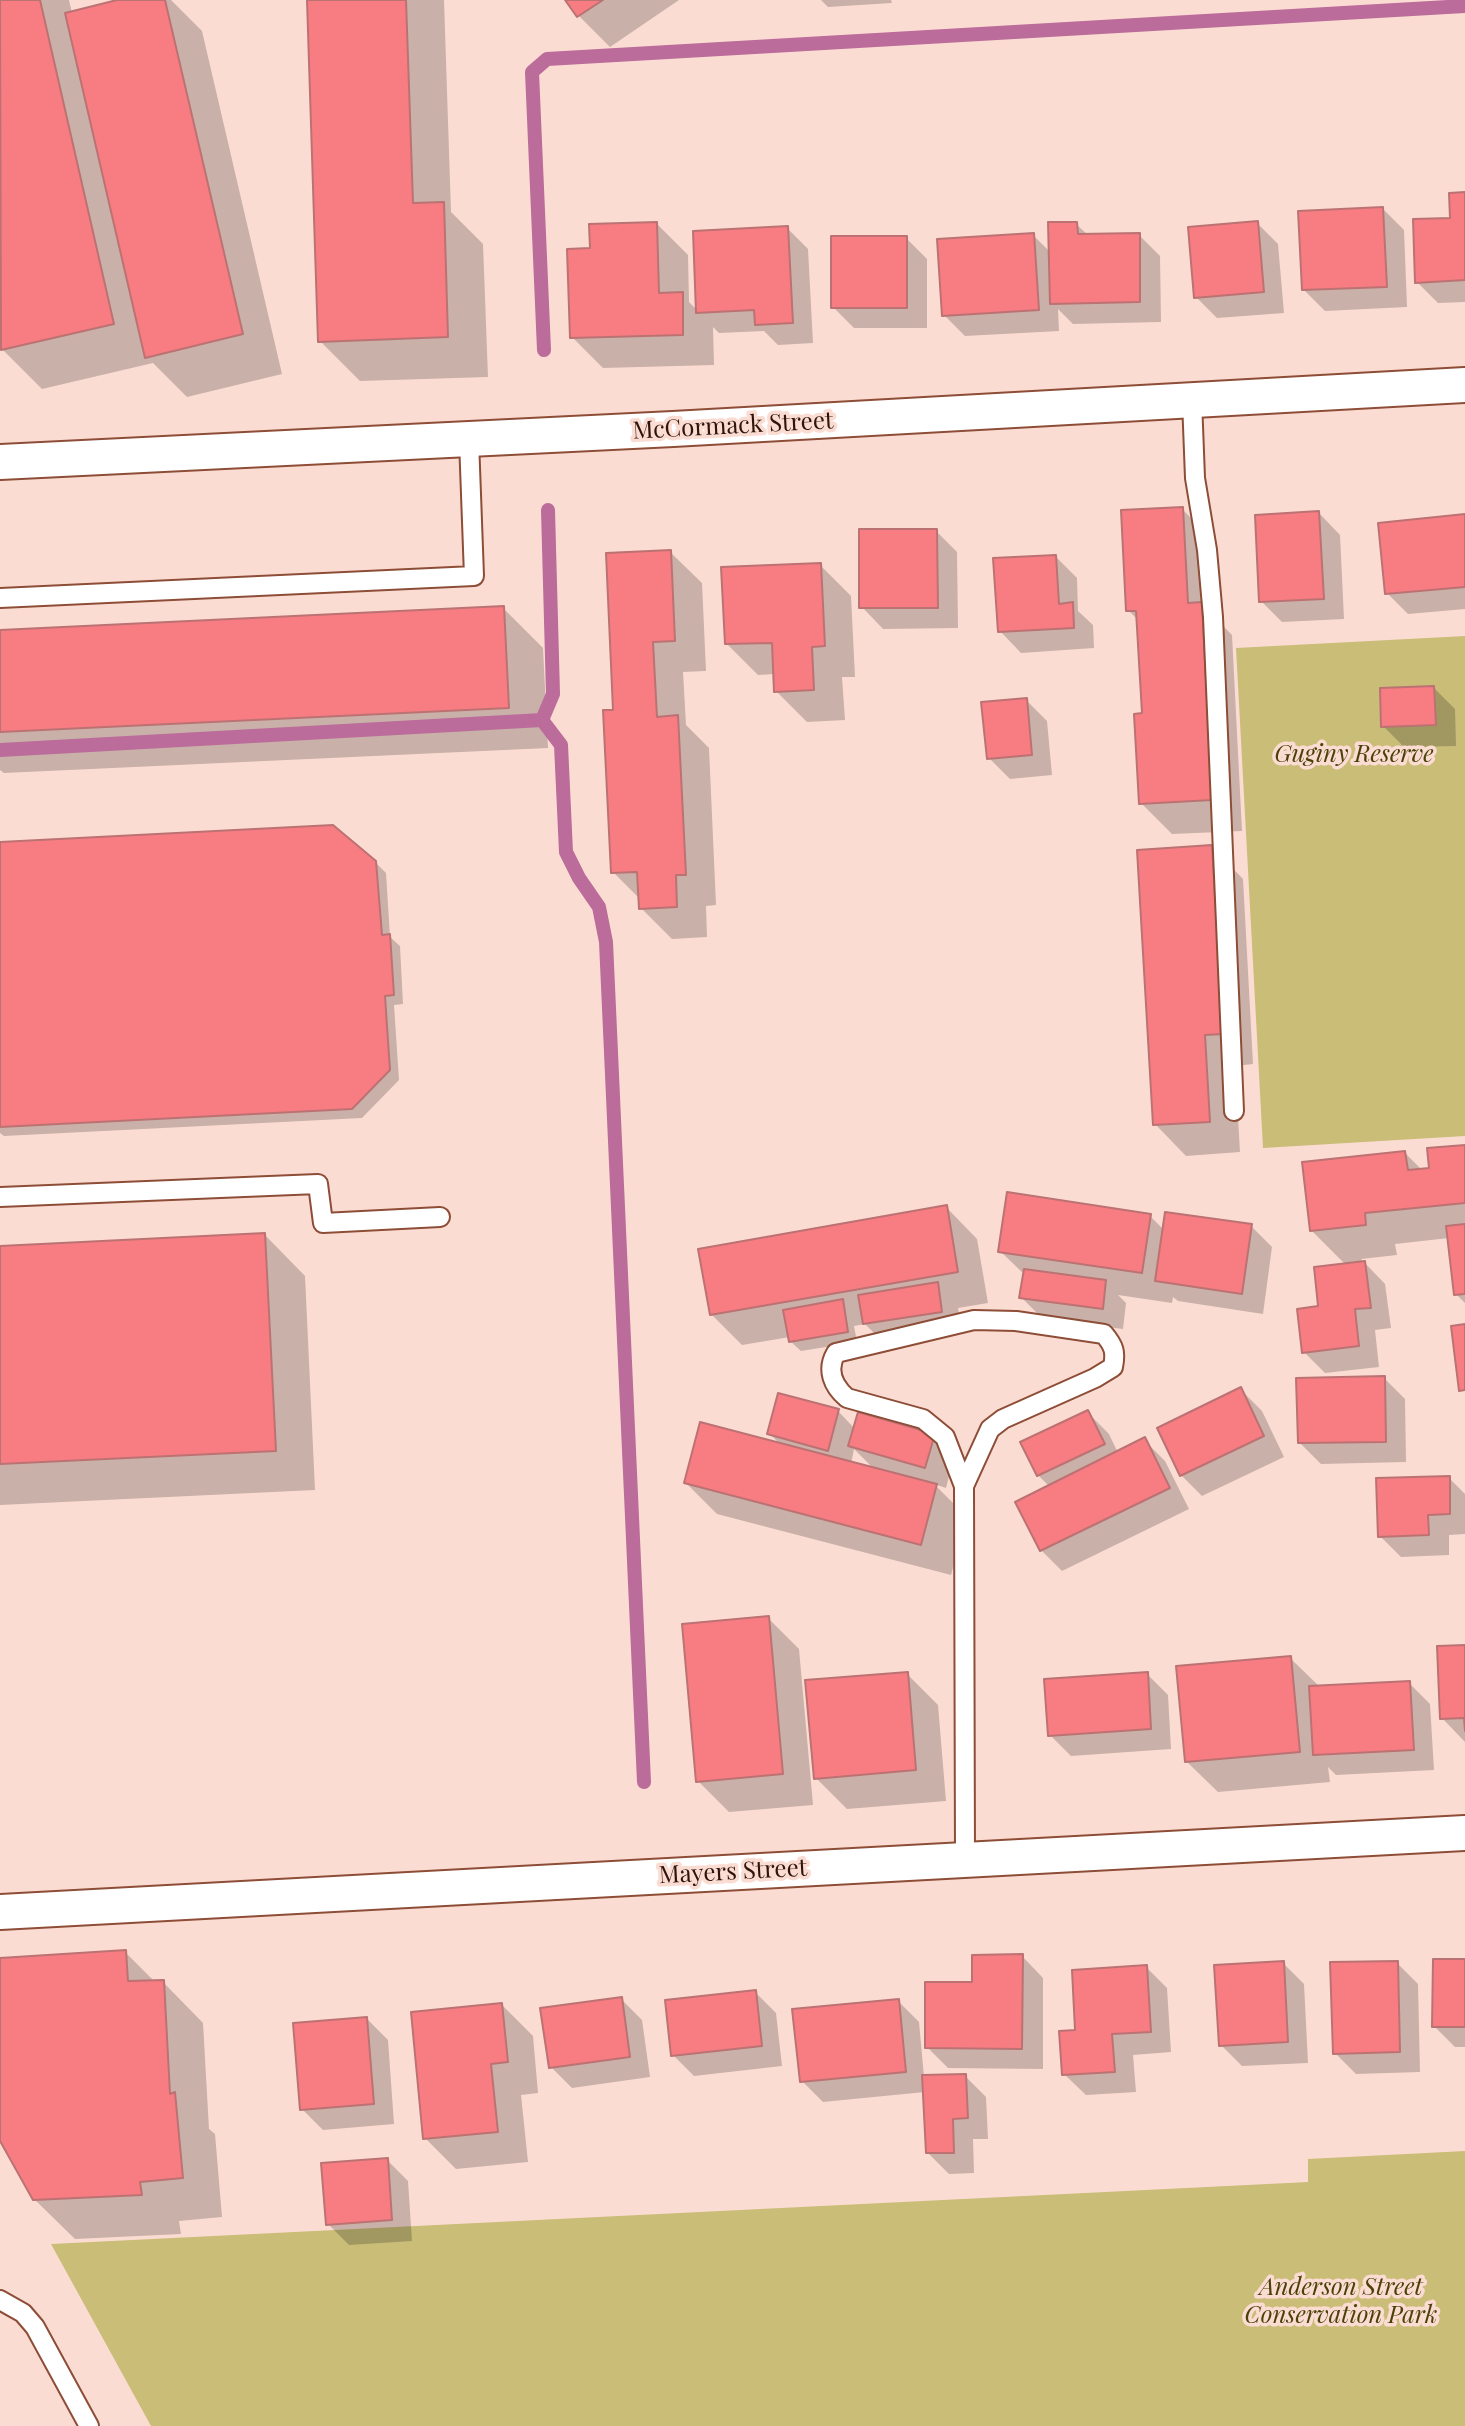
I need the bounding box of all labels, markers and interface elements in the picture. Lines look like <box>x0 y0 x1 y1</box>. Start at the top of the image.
street label: McCormack Street <box>632 406 834 446</box>
park label: Guginy Reserve <box>1274 741 1434 769</box>
street label: Mayers Street <box>658 1854 808 1890</box>
park label: Anderson Street Conservation Park <box>1245 2274 1437 2330</box>

